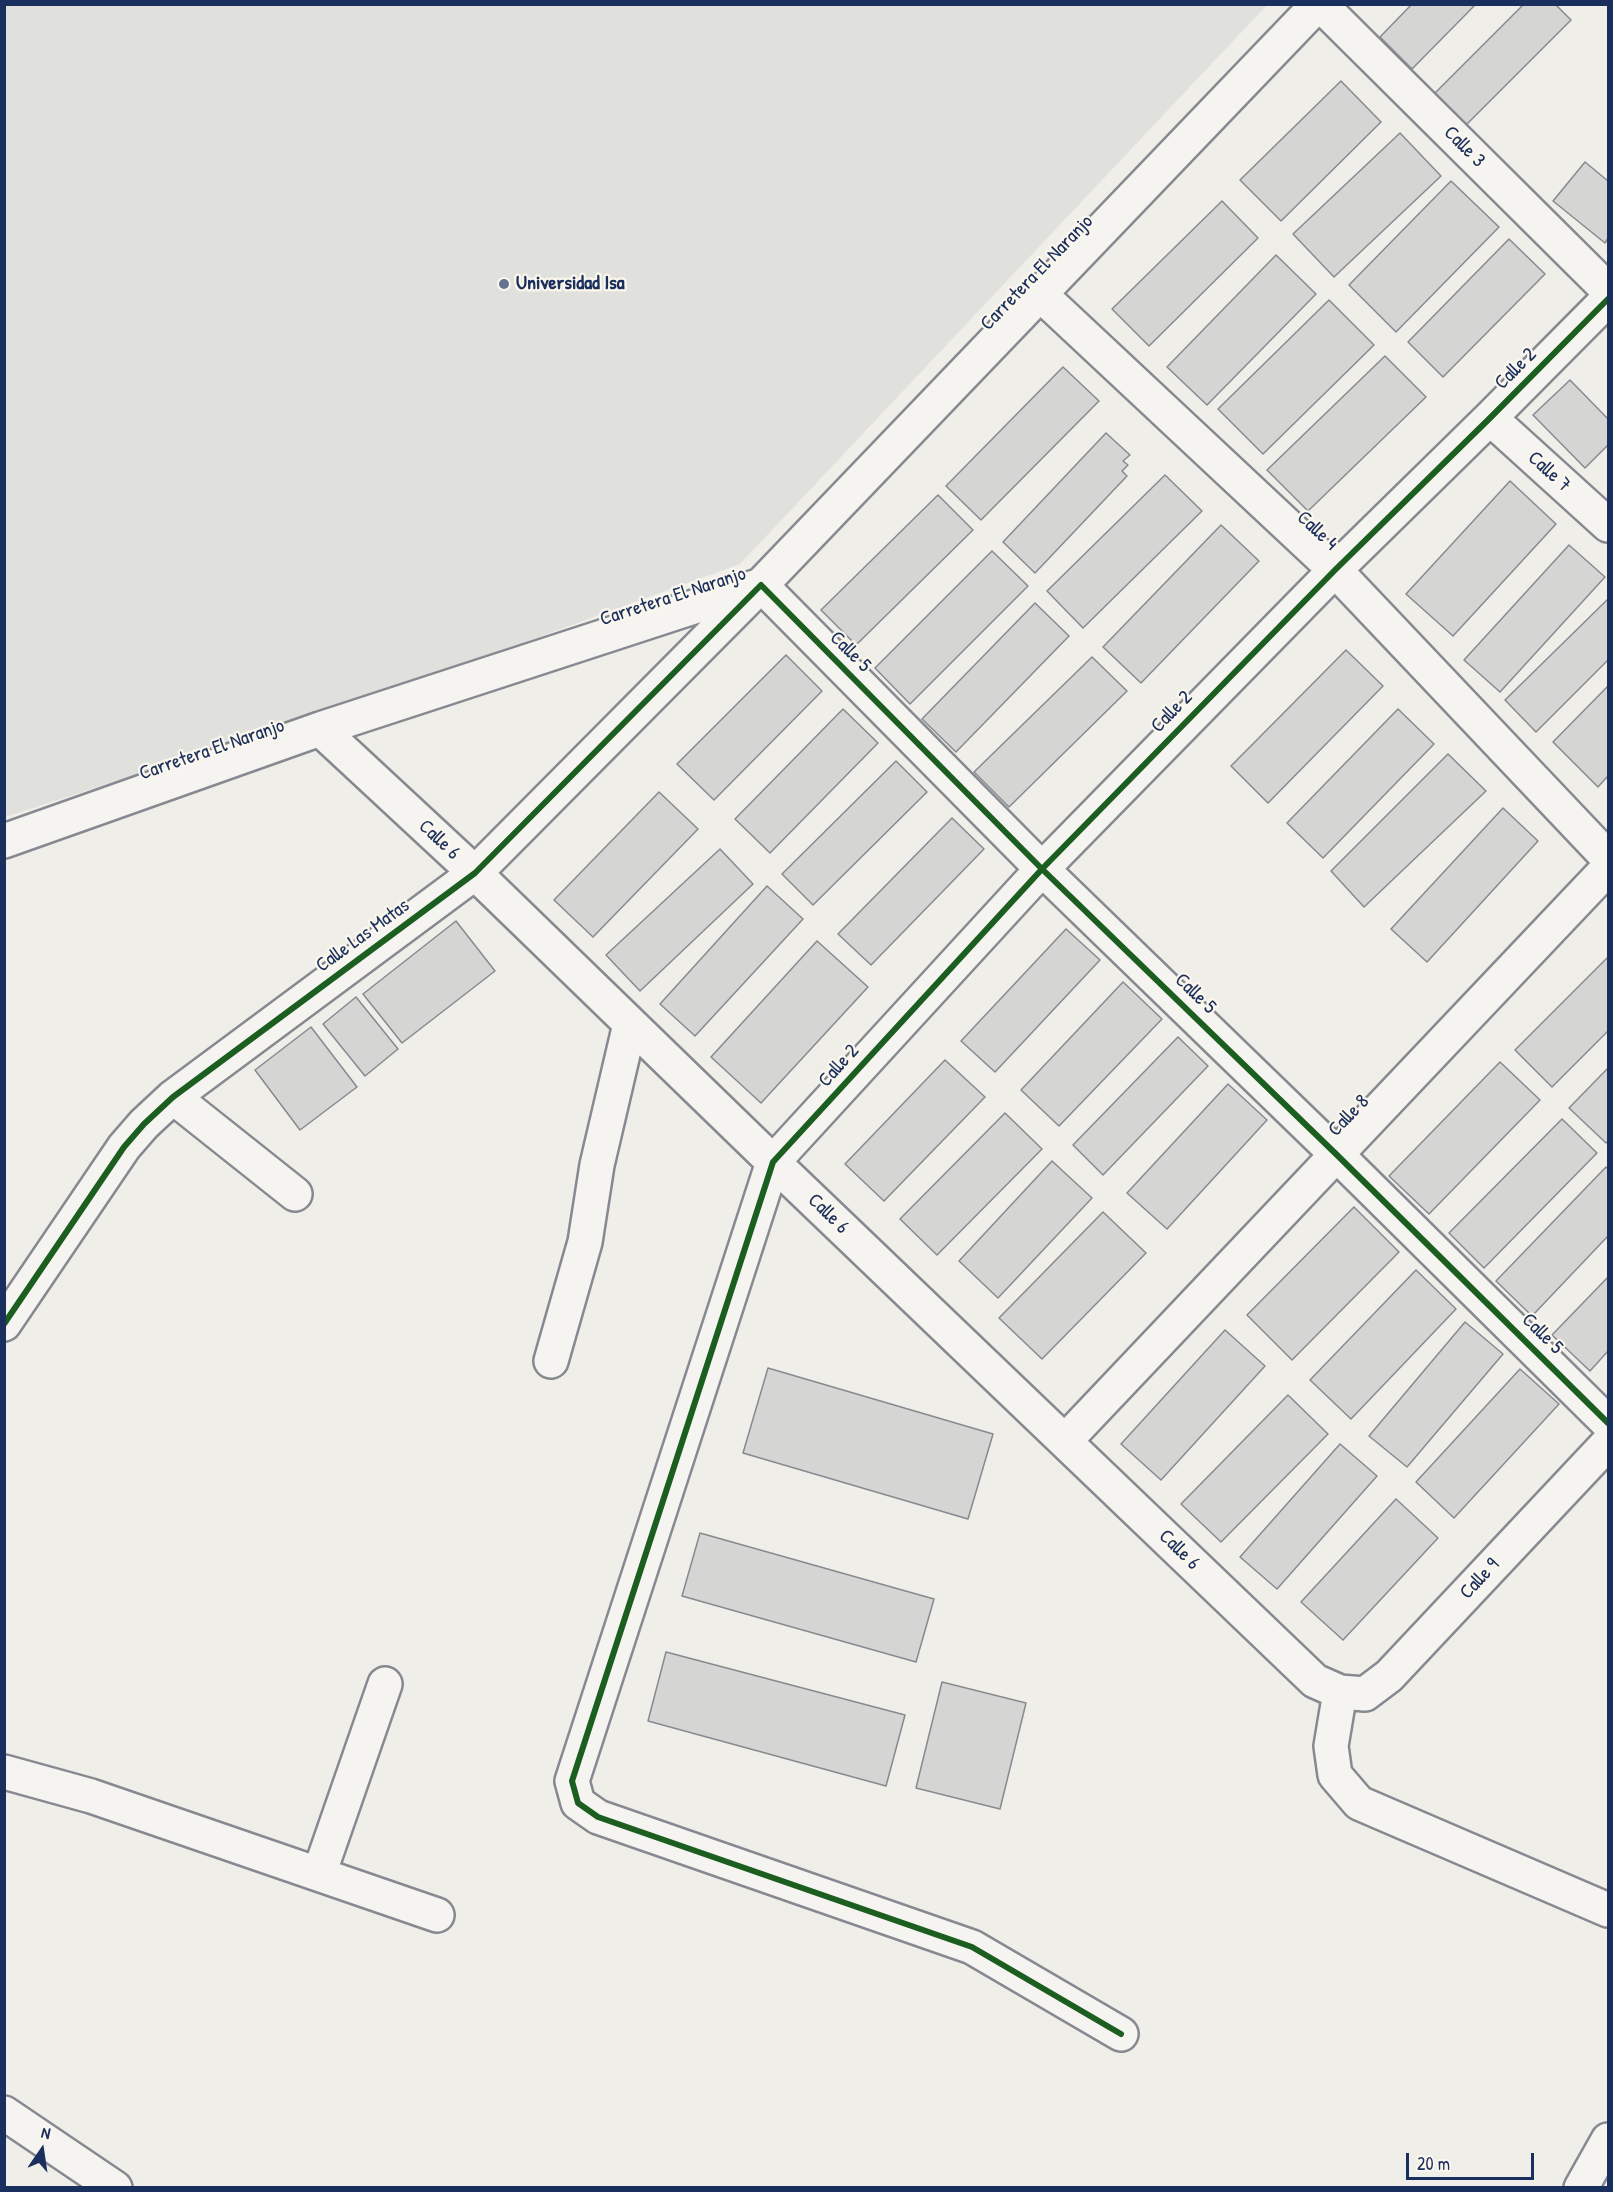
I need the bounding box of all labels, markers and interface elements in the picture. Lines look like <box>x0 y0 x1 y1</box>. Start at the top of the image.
street label: Calle 3 <box>1438 121 1490 173</box>
street label: Carretera El Naranjo <box>976 210 1098 336</box>
place label: Universidad Isa <box>516 272 625 296</box>
marker: Universidad Isa <box>497 277 511 291</box>
street label: Calle 2 <box>1490 343 1542 395</box>
street label: Calle 7 <box>1522 446 1576 498</box>
street label: Calle 4 <box>1291 506 1343 556</box>
street label: Carretera El Naranjo <box>597 562 749 632</box>
street label: Calle 5 <box>824 626 876 678</box>
street label: Calle 2 <box>1146 686 1198 738</box>
street label: Carretera El Naranjo <box>136 714 288 786</box>
street label: Calle 6 <box>413 815 465 865</box>
street label: Calle Las Matas <box>312 894 414 978</box>
street label: Calle 5 <box>1169 969 1221 1019</box>
street label: Calle 2 <box>814 1040 864 1092</box>
street label: Calle 8 <box>1323 1090 1375 1142</box>
street label: Calle 6 <box>802 1189 854 1239</box>
street label: Calle 5 <box>1516 1308 1568 1360</box>
street label: Calle 6 <box>1153 1525 1205 1575</box>
street label: Calle 9 <box>1455 1554 1505 1604</box>
north arrow <box>12 2120 72 2180</box>
text: N <box>39 2121 53 2144</box>
scale bar <box>1409 2141 1536 2179</box>
text: 20 m <box>1417 2151 1450 2176</box>

